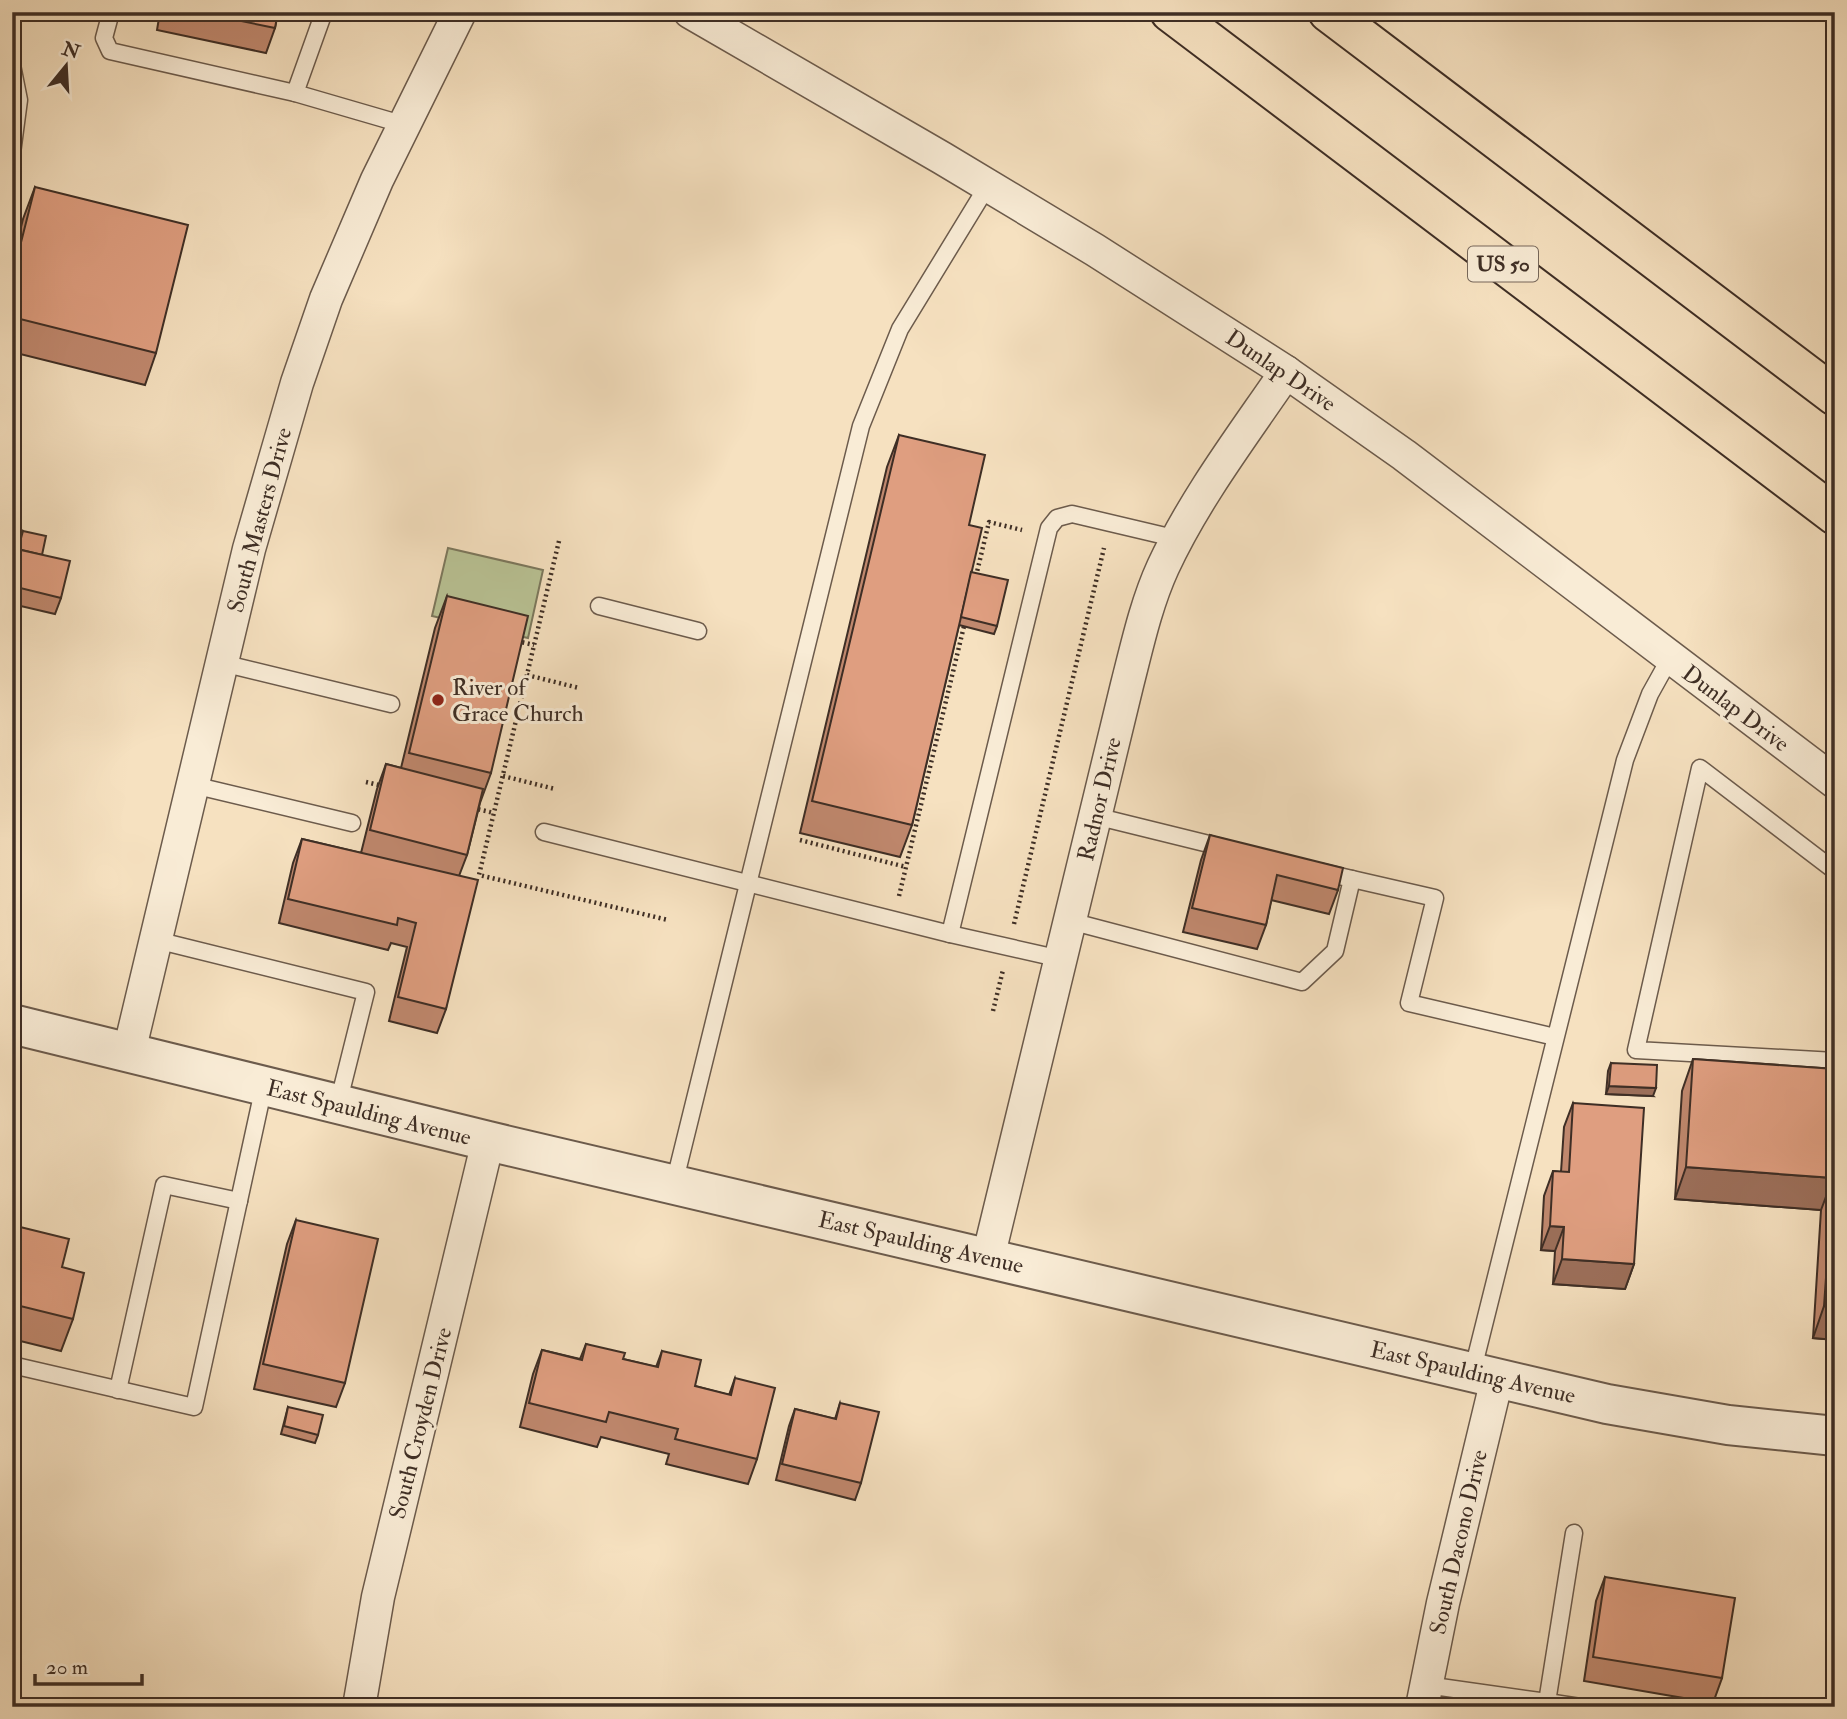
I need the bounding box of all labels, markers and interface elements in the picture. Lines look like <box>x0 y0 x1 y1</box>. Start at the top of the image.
north arrow <box>32 32 102 102</box>
text: N <box>58 36 84 65</box>
road number: US 50 <box>1468 246 1538 282</box>
street label: Dunlap Drive <box>1219 323 1342 419</box>
street label: South Masters Drive <box>221 424 298 616</box>
street label: Dunlap Drive <box>1676 659 1795 759</box>
place label: River of Grace Church <box>452 673 584 728</box>
marker: River of Grace Church <box>430 692 446 708</box>
street label: Radnor Drive <box>1071 734 1128 864</box>
street label: East Spaulding Avenue <box>263 1073 475 1153</box>
street label: East Spaulding Avenue <box>815 1205 1027 1281</box>
street label: South Croyden Drive <box>383 1324 458 1522</box>
street label: East Spaulding Avenue <box>1367 1335 1579 1411</box>
street label: South Dacono Drive <box>1423 1446 1494 1637</box>
scale bar <box>35 1642 142 1686</box>
text: 20 m <box>46 1654 88 1681</box>

